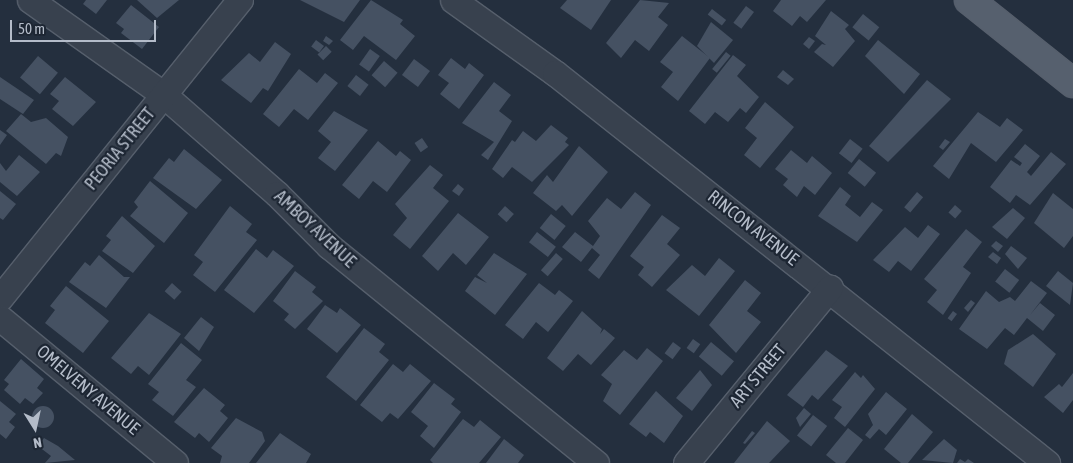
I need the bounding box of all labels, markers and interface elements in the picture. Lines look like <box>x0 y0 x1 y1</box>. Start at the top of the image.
scale bar <box>12 10 159 42</box>
text: 50 m <box>18 20 45 37</box>
street label: PEORIA STREET <box>80 104 160 194</box>
street label: AMBOY AVENUE <box>270 186 360 272</box>
street label: RINCON AVENUE <box>703 186 803 270</box>
street label: ART STREET <box>725 340 791 412</box>
street label: OMELVENY AVENUE <box>32 341 144 439</box>
north arrow <box>10 403 60 453</box>
text: N <box>32 434 43 451</box>

